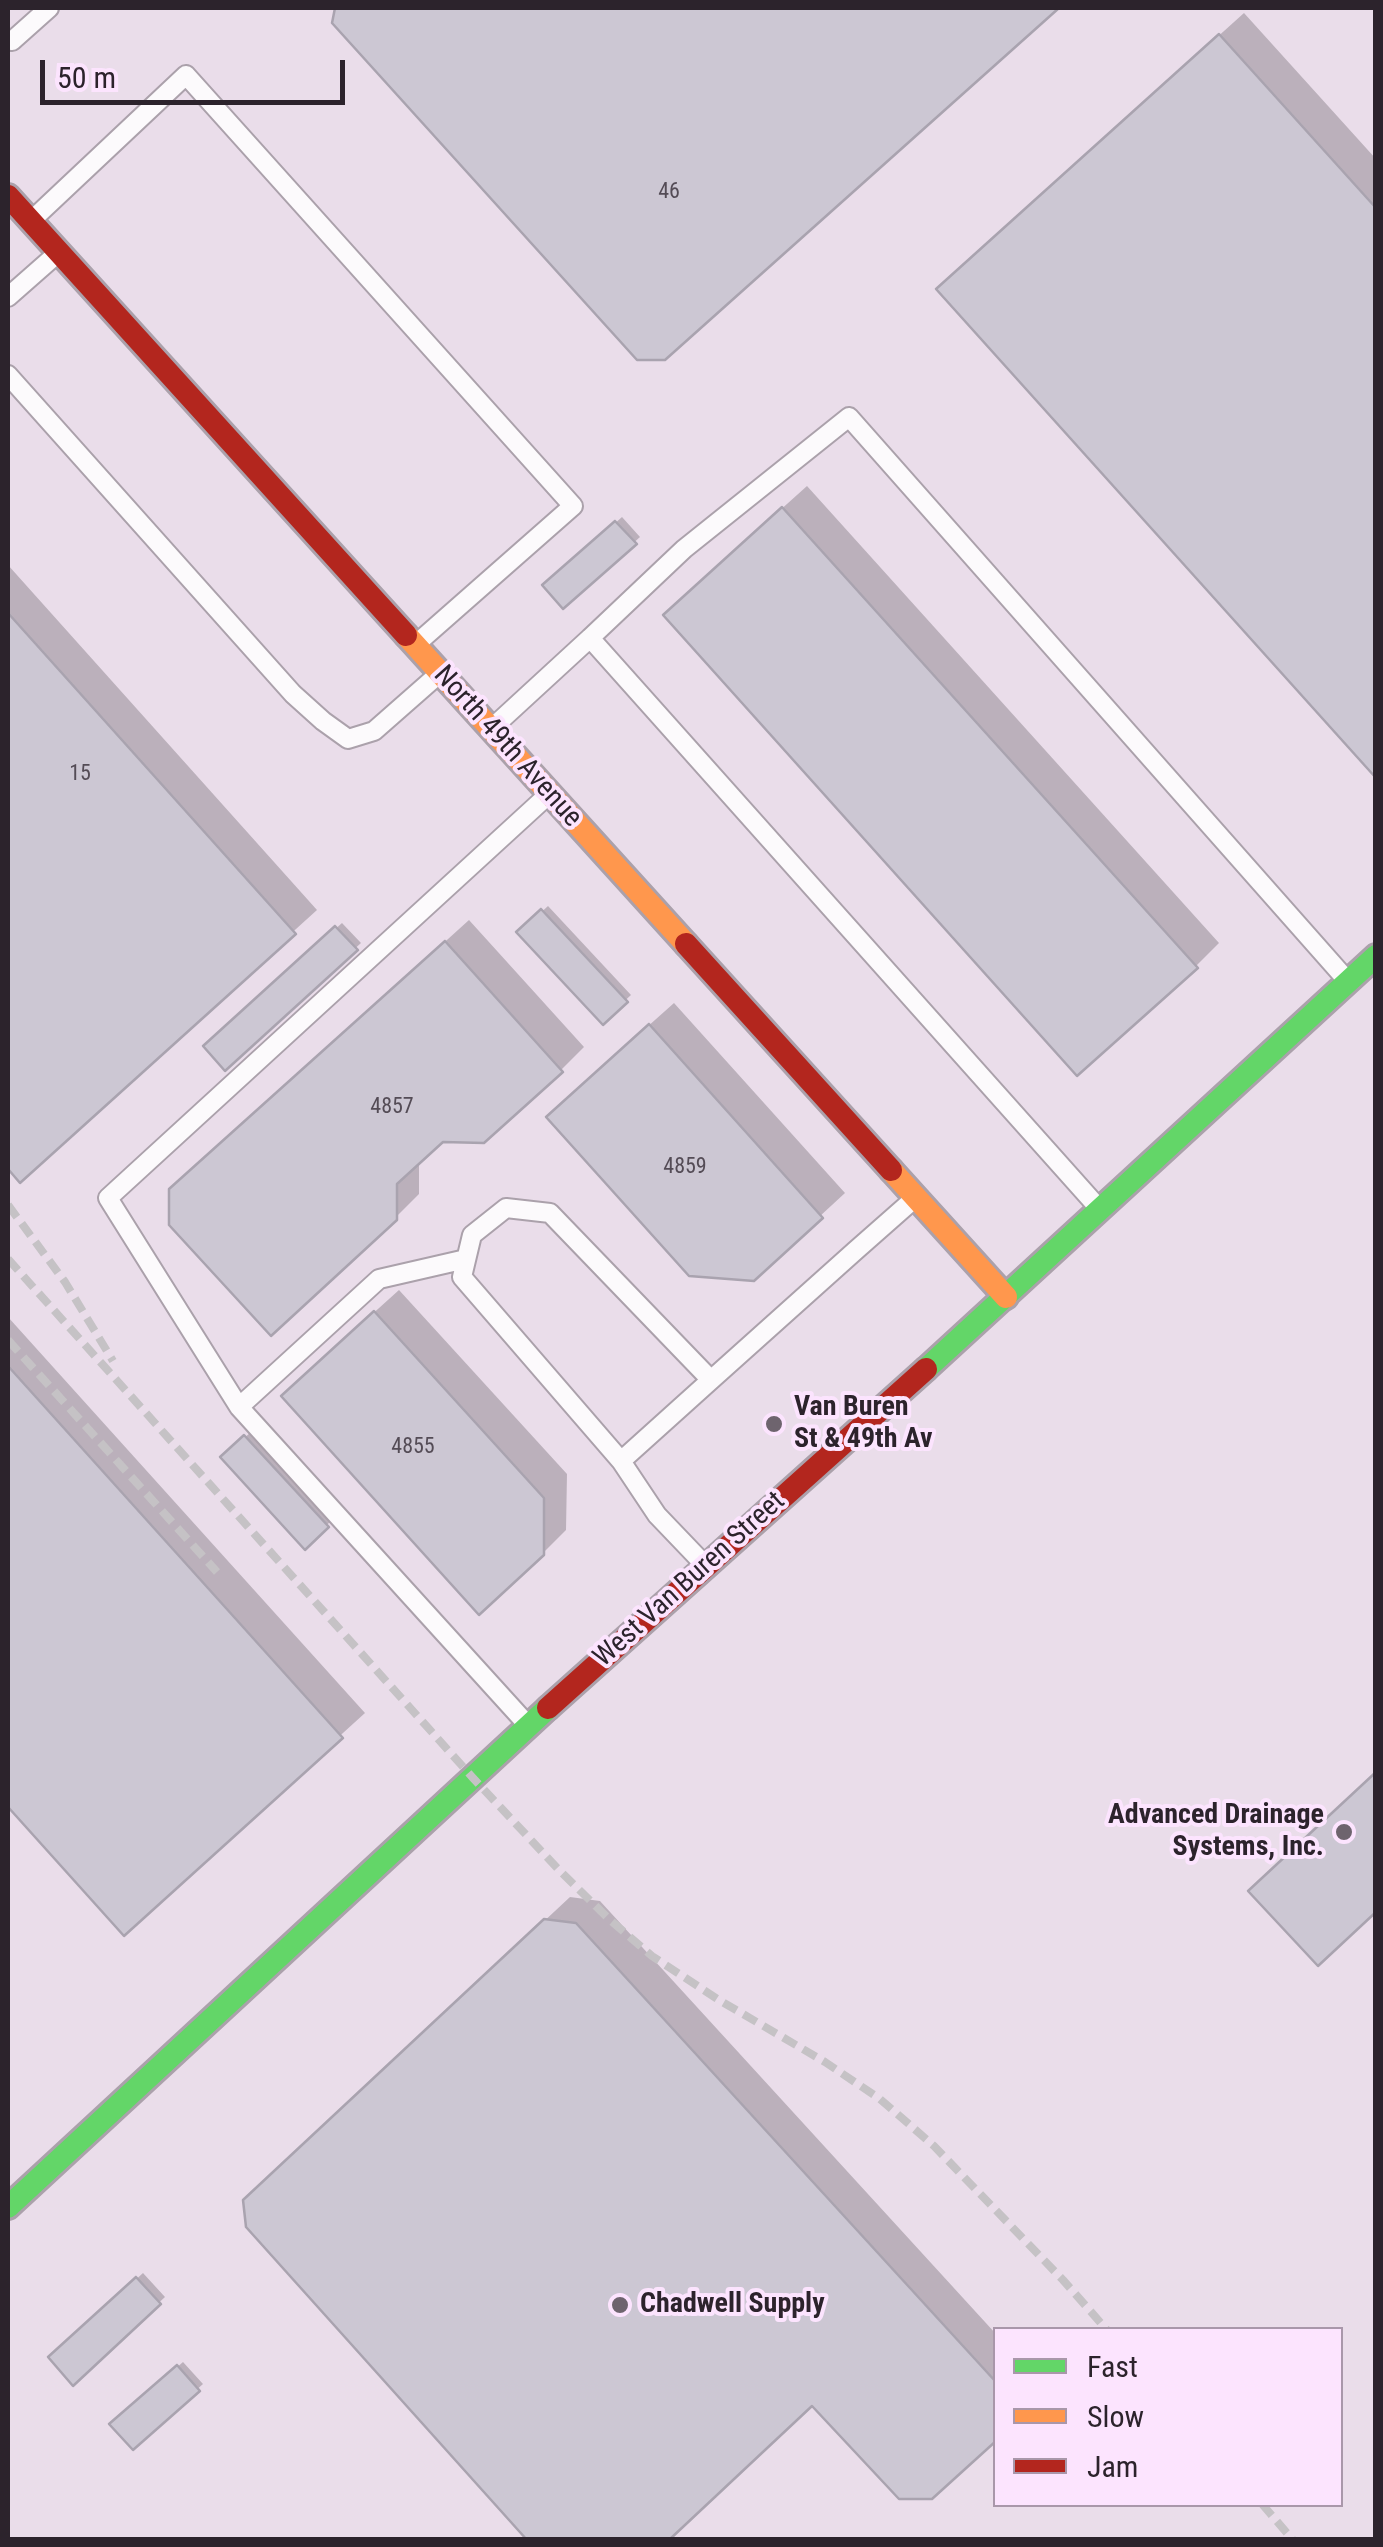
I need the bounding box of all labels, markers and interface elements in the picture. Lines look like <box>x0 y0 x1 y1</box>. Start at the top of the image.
scale bar <box>45 40 350 102</box>
text: 50 m <box>57 60 116 95</box>
house number: 46 <box>658 179 680 205</box>
street label: North 49th Avenue <box>426 659 588 835</box>
house number: 15 <box>69 761 91 787</box>
house number: 4857 <box>370 1094 414 1120</box>
house number: 4859 <box>663 1154 707 1180</box>
place label: Van Buren St & 49th Av <box>794 1391 933 1457</box>
marker: Van Buren St & 49th Av <box>763 1413 785 1435</box>
house number: 4855 <box>391 1434 435 1460</box>
street label: West Van Buren Street <box>587 1485 793 1675</box>
place label: Advanced Drainage Systems, Inc. <box>1108 1799 1324 1865</box>
marker: Advanced Drainage Systems, Inc. <box>1333 1821 1355 1843</box>
place label: Chadwell Supply <box>640 2288 825 2322</box>
marker: Chadwell Supply <box>609 2294 631 2316</box>
legend <box>993 2327 1343 2507</box>
text: Fast <box>1087 2349 1138 2384</box>
text: Slow <box>1087 2399 1144 2434</box>
text: Jam <box>1087 2449 1138 2484</box>

